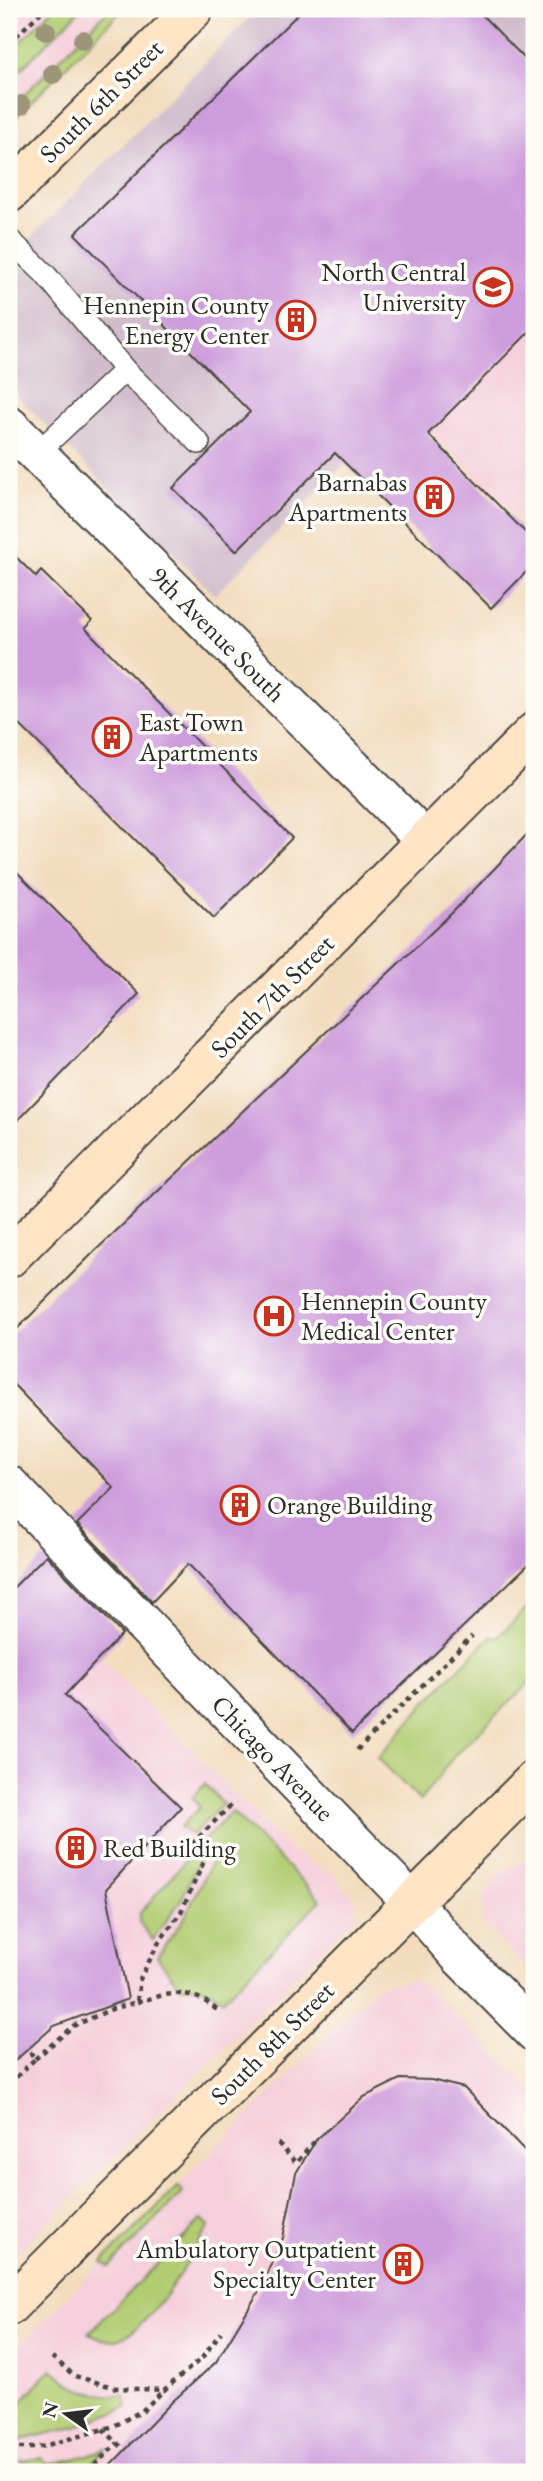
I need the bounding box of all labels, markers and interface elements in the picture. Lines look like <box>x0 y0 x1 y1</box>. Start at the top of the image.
street label: South 6th Street <box>32 32 170 170</box>
place label: North Central University <box>321 255 467 319</box>
school or university icon: North Central University <box>472 266 514 308</box>
place label: Hennepin County Energy Center <box>83 288 270 352</box>
building icon: Hennepin County Energy Center <box>275 299 317 341</box>
place label: Barnabas Apartments <box>287 465 407 529</box>
building icon: Barnabas Apartments <box>413 476 455 518</box>
street label: 9th Avenue South <box>143 559 293 709</box>
place label: East Town Apartments <box>138 705 258 769</box>
building icon: East Town Apartments <box>91 716 133 758</box>
street label: South 7th Street <box>203 927 341 1065</box>
place label: Hennepin County Medical Center <box>301 1284 488 1348</box>
hospital icon: Hennepin County Medical Center <box>253 1295 295 1337</box>
building icon: Orange Building <box>219 1484 261 1526</box>
place label: Orange Building <box>267 1488 433 1522</box>
street label: Chicago Avenue <box>204 1688 342 1828</box>
building icon: Red Building <box>55 1827 97 1869</box>
place label: Red Building <box>103 1831 237 1865</box>
street label: South 8th Street <box>203 1974 341 2112</box>
place label: Ambulatory Outpatient Specialty Center <box>135 2232 376 2296</box>
building icon: Ambulatory Outpatient Specialty Center <box>382 2243 424 2285</box>
north arrow <box>32 2380 102 2450</box>
text: N <box>36 2399 64 2420</box>

